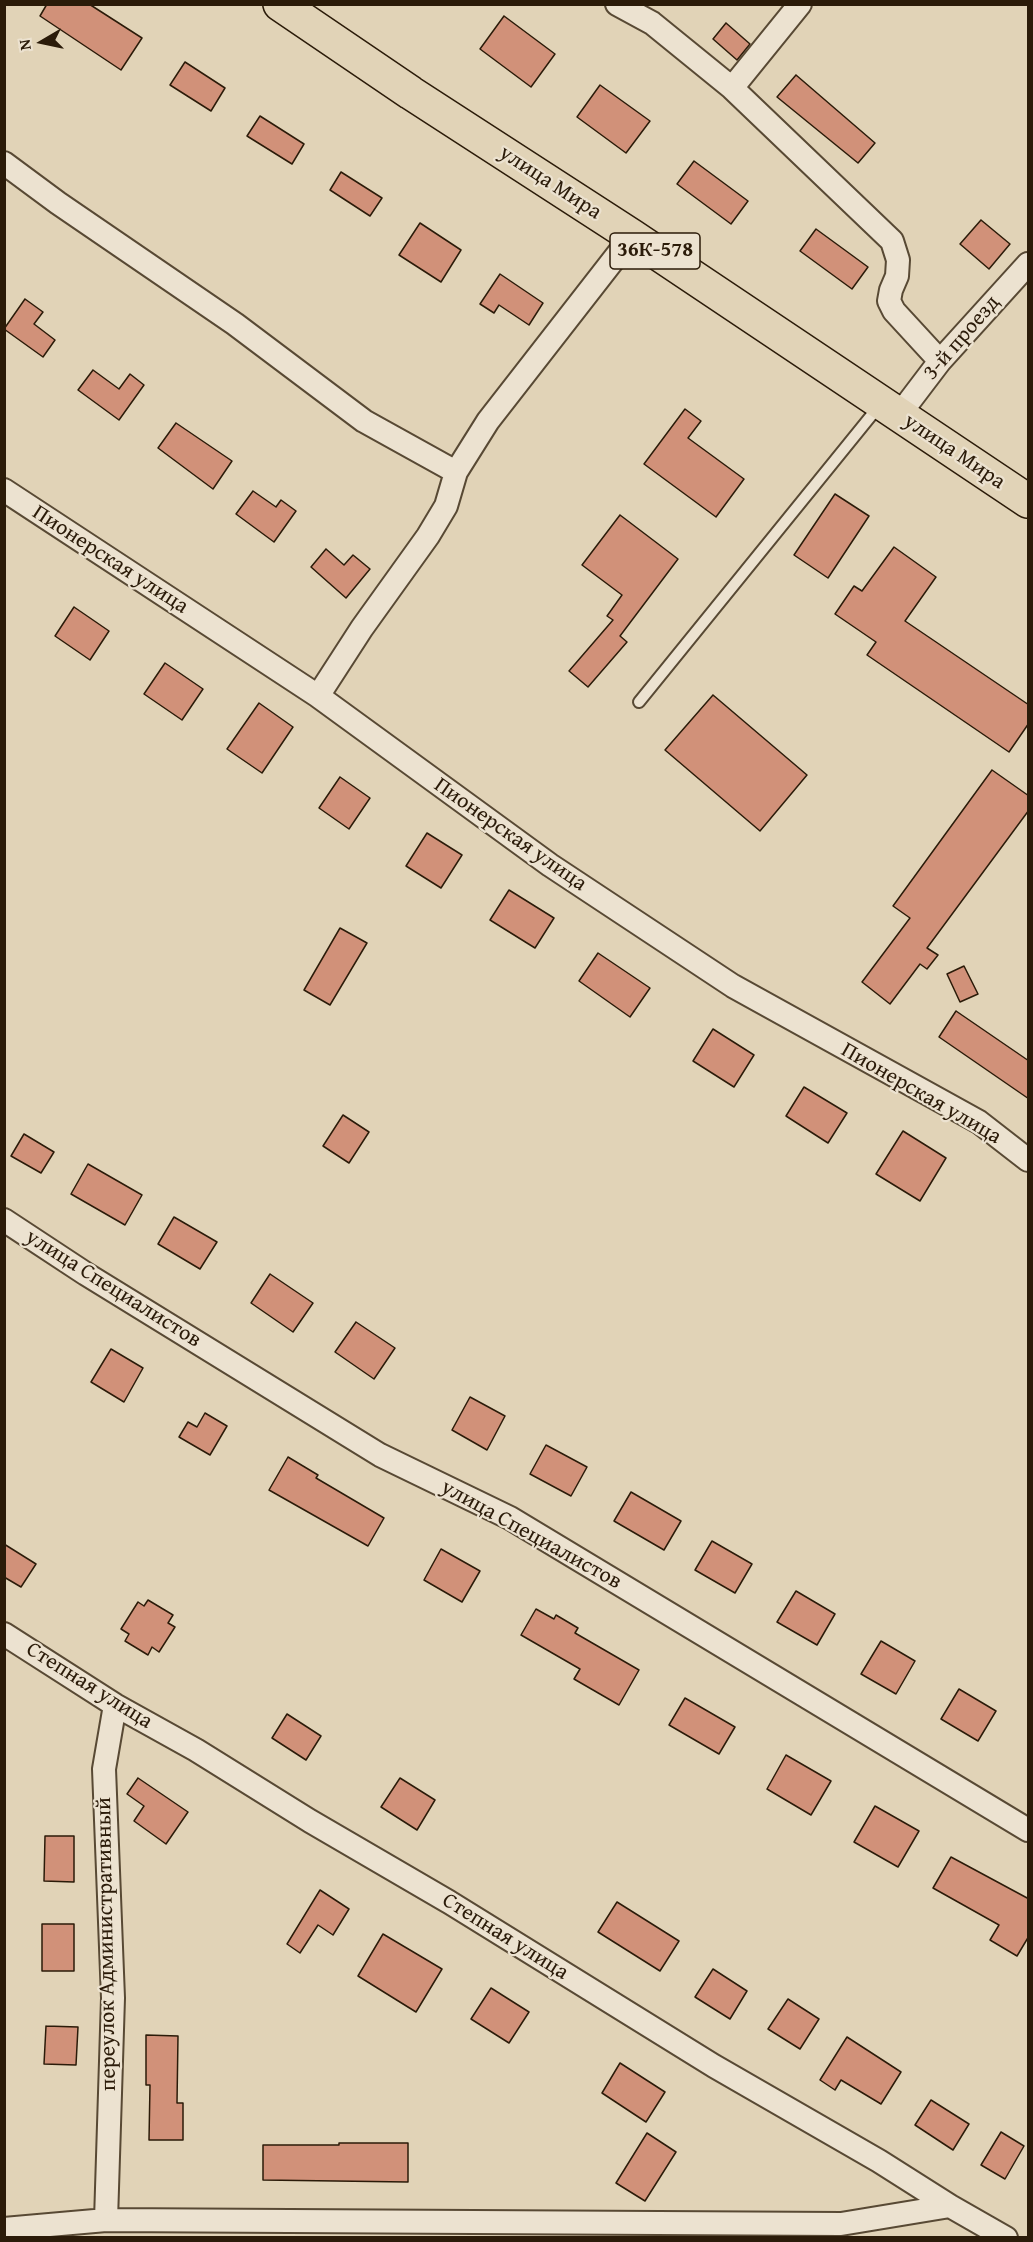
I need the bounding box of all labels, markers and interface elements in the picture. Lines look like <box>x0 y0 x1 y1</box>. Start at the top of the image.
north arrow <box>12 12 72 72</box>
text: N <box>12 38 37 52</box>
street label: улица Мира <box>494 140 606 226</box>
road number: 36К-578 <box>610 233 700 269</box>
street label: 3-й проезд <box>918 290 1006 386</box>
street label: улица Мира <box>898 408 1010 496</box>
street label: Пионерская улица <box>27 500 193 620</box>
street label: Пионерская улица <box>428 772 592 898</box>
street label: Пионерская улица <box>836 1037 1006 1151</box>
street label: улица Специалистов <box>20 1224 206 1354</box>
street label: улица Специалистов <box>436 1474 626 1596</box>
street label: Степная улица <box>21 1637 157 1735</box>
street label: переулок Административный <box>91 1797 123 2091</box>
street label: Степная улица <box>437 1888 573 1986</box>

